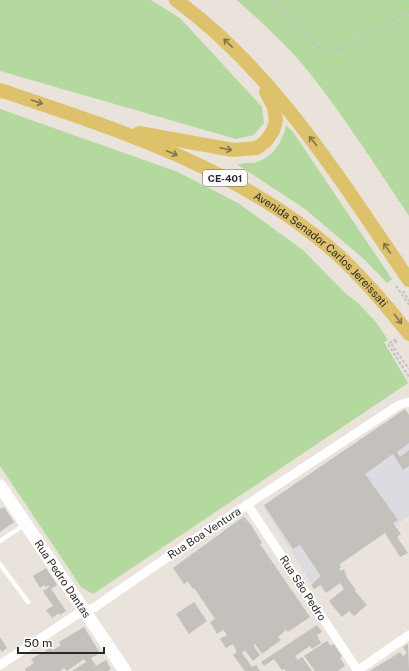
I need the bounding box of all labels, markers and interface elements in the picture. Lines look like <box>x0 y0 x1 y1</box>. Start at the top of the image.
one-way arrow <box>223 38 233 48</box>
one-way arrow <box>31 99 43 107</box>
one-way arrow <box>309 136 318 147</box>
one-way arrow <box>219 145 232 153</box>
one-way arrow <box>165 150 177 157</box>
road number: CE-401 <box>203 170 247 186</box>
street label: Avenida Senador Carlos Jereissati <box>252 189 390 309</box>
one-way arrow <box>383 243 391 254</box>
one-way arrow <box>393 314 402 325</box>
street label: Rua Boa Ventura <box>165 505 243 561</box>
street label: Rua Pedro Dantas <box>32 538 93 620</box>
street label: Rua São Pedro <box>278 553 328 623</box>
scale bar <box>18 629 104 655</box>
text: 50 m <box>24 636 52 650</box>

